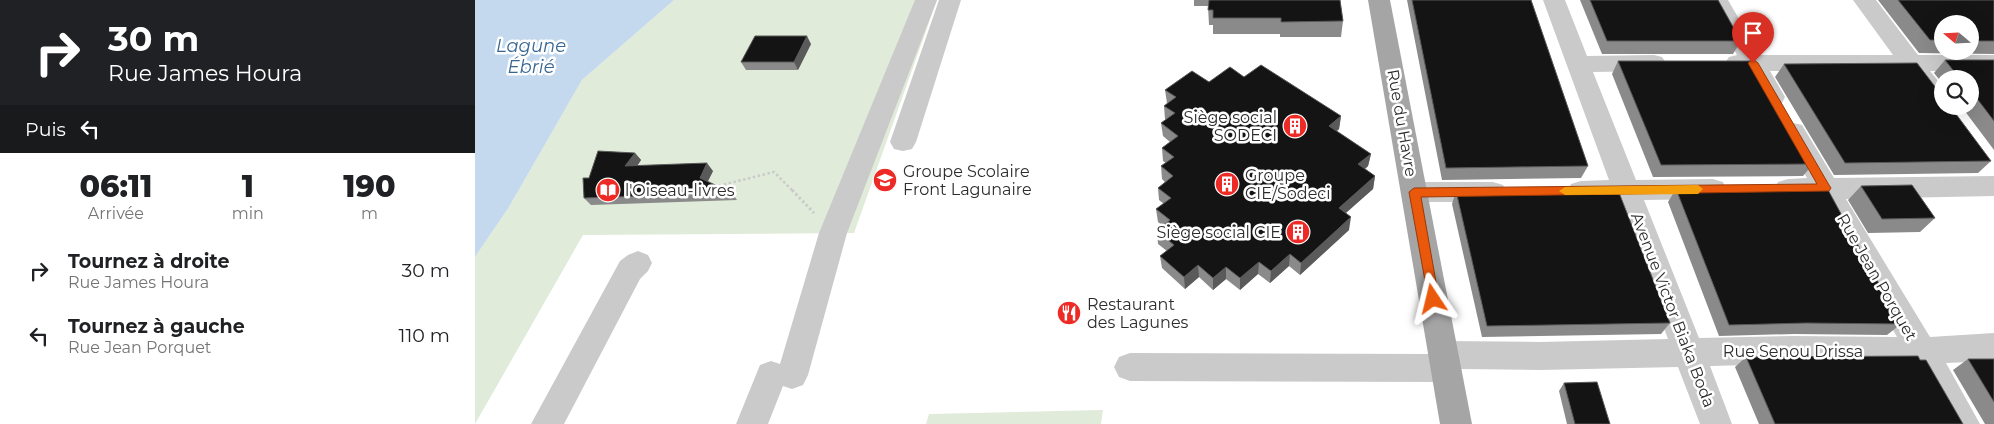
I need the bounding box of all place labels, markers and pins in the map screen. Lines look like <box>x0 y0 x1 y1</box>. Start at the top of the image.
pin <box>1732 12 1774 63</box>
place label: Siège social SODECI <box>1184 108 1277 145</box>
building icon: Siège social SODECI <box>1282 113 1308 139</box>
place label: Groupe Scolaire Front Lagunaire <box>903 162 1032 199</box>
place label: Groupe CIE/Sodeci <box>1245 166 1331 203</box>
school or university icon: Groupe Scolaire Front Lagunaire <box>872 167 898 193</box>
building icon: Groupe CIE/Sodeci <box>1214 171 1240 197</box>
library icon: l'Oiseau-livres <box>595 177 621 203</box>
place label: l'Oiseau-livres <box>625 181 735 200</box>
building icon: Siège social CIE <box>1285 219 1311 245</box>
place label: Siège social CIE <box>1157 223 1281 242</box>
place label: Restaurant des Lagunes <box>1087 295 1189 332</box>
restaurant icon: Restaurant des Lagunes <box>1056 300 1082 326</box>

